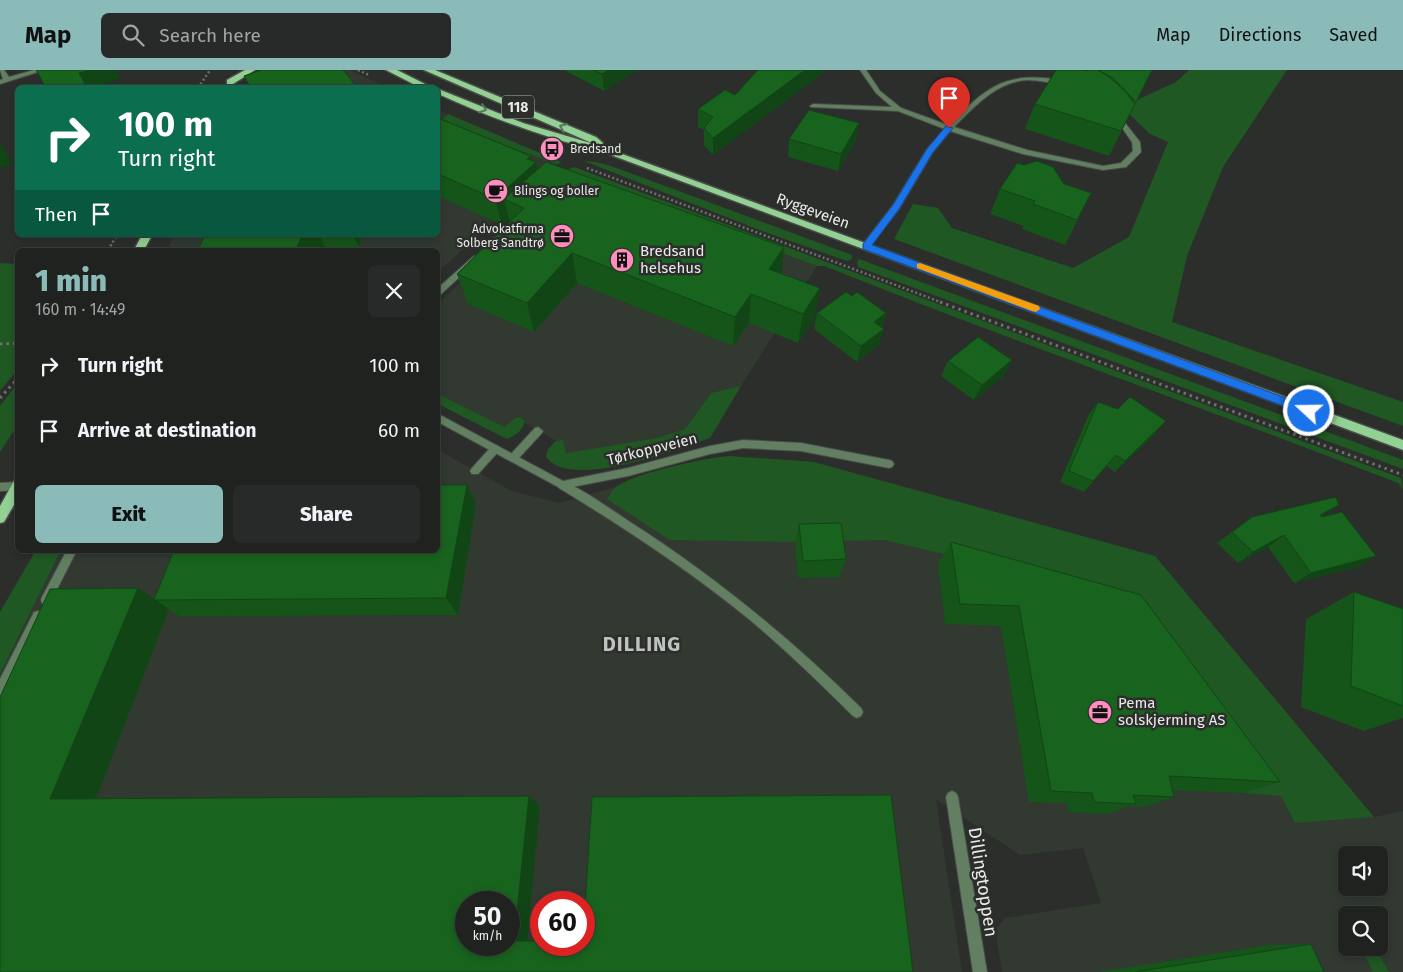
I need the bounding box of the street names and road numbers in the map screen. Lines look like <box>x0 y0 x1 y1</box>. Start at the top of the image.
road number: 118 <box>502 96 534 118</box>
street label: Ryggeveien <box>774 189 852 233</box>
street label: Tørkoppveien <box>605 429 699 469</box>
street label: Dillingtoppen <box>963 826 1003 938</box>

